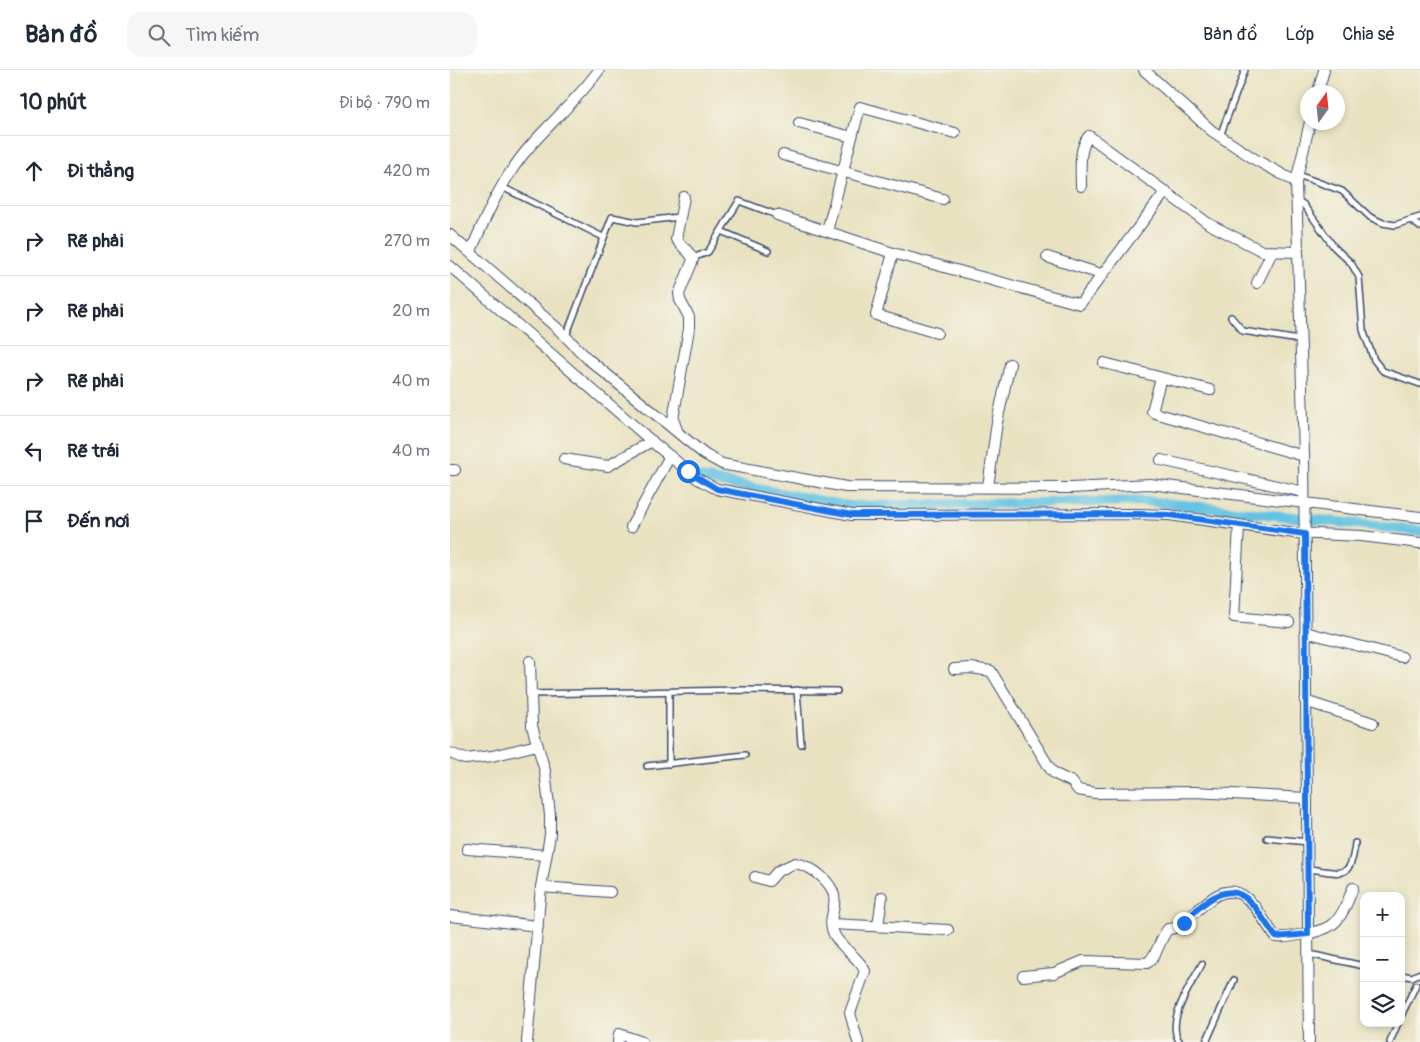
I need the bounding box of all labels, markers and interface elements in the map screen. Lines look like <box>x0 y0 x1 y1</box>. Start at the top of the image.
search box <box>127 12 477 57</box>
text: Bản đồ <box>25 20 97 49</box>
icon: search <box>145 21 173 49</box>
text: Tìm kiếm <box>185 23 259 47</box>
text: Bản đồ <box>1203 23 1257 46</box>
text: Lớp <box>1285 23 1314 46</box>
text: Chia sẻ <box>1342 23 1395 46</box>
north arrow <box>1300 85 1345 130</box>
text: 10 phút <box>20 89 86 116</box>
text: Đi bộ · 790 m <box>339 93 430 113</box>
icon: ahead <box>20 157 48 185</box>
text: Đi thẳng <box>67 159 134 183</box>
text: 420 m <box>383 161 430 181</box>
icon: right <box>20 227 48 255</box>
text: Rẽ phải <box>67 229 123 253</box>
text: 270 m <box>384 231 430 251</box>
icon: right <box>20 297 48 325</box>
text: Rẽ phải <box>67 299 123 323</box>
text: 20 m <box>392 301 430 321</box>
icon: right <box>20 367 48 395</box>
text: Rẽ phải <box>67 369 123 393</box>
text: 40 m <box>392 371 430 391</box>
icon: left <box>20 437 48 465</box>
text: Rẽ trái <box>67 439 119 463</box>
text: 40 m <box>392 441 430 461</box>
route start <box>677 460 700 483</box>
icon: arrive <box>20 507 48 535</box>
text: Đến nơi <box>67 509 129 533</box>
map controls <box>1360 892 1405 1027</box>
button: + <box>1360 892 1405 937</box>
route end <box>1173 912 1196 935</box>
button: − <box>1360 937 1405 982</box>
button: layers <box>1360 982 1405 1027</box>

